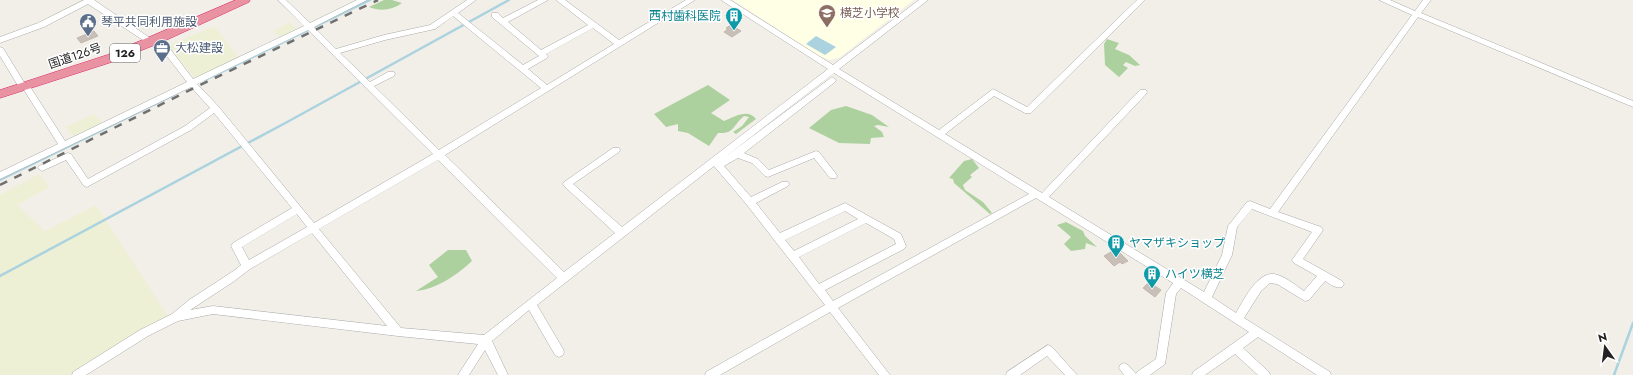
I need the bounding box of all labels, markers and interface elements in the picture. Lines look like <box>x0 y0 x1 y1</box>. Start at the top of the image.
school or university icon: 横芝小学校 <box>817 3 837 28</box>
place label: 横芝小学校 <box>840 4 900 22</box>
building icon: 西村歯科医院 <box>724 6 744 31</box>
place label: 西村歯科医院 <box>649 7 721 25</box>
public building icon: 琴平共同利用施設 <box>78 12 98 37</box>
place label: 琴平共同利用施設 <box>101 13 197 31</box>
office icon: 大松建設 <box>152 38 172 63</box>
street label: 国道126号 <box>46 39 104 73</box>
place label: 大松建設 <box>175 39 223 57</box>
road number: 126 <box>110 44 140 62</box>
building icon: ヤマザキショップ <box>1106 233 1126 258</box>
place label: ヤマザキショップ <box>1129 234 1225 252</box>
building icon: ハイツ横芝 <box>1142 264 1162 289</box>
place label: ハイツ横芝 <box>1165 265 1225 283</box>
north arrow <box>1585 327 1625 367</box>
text: N <box>1596 328 1609 346</box>

